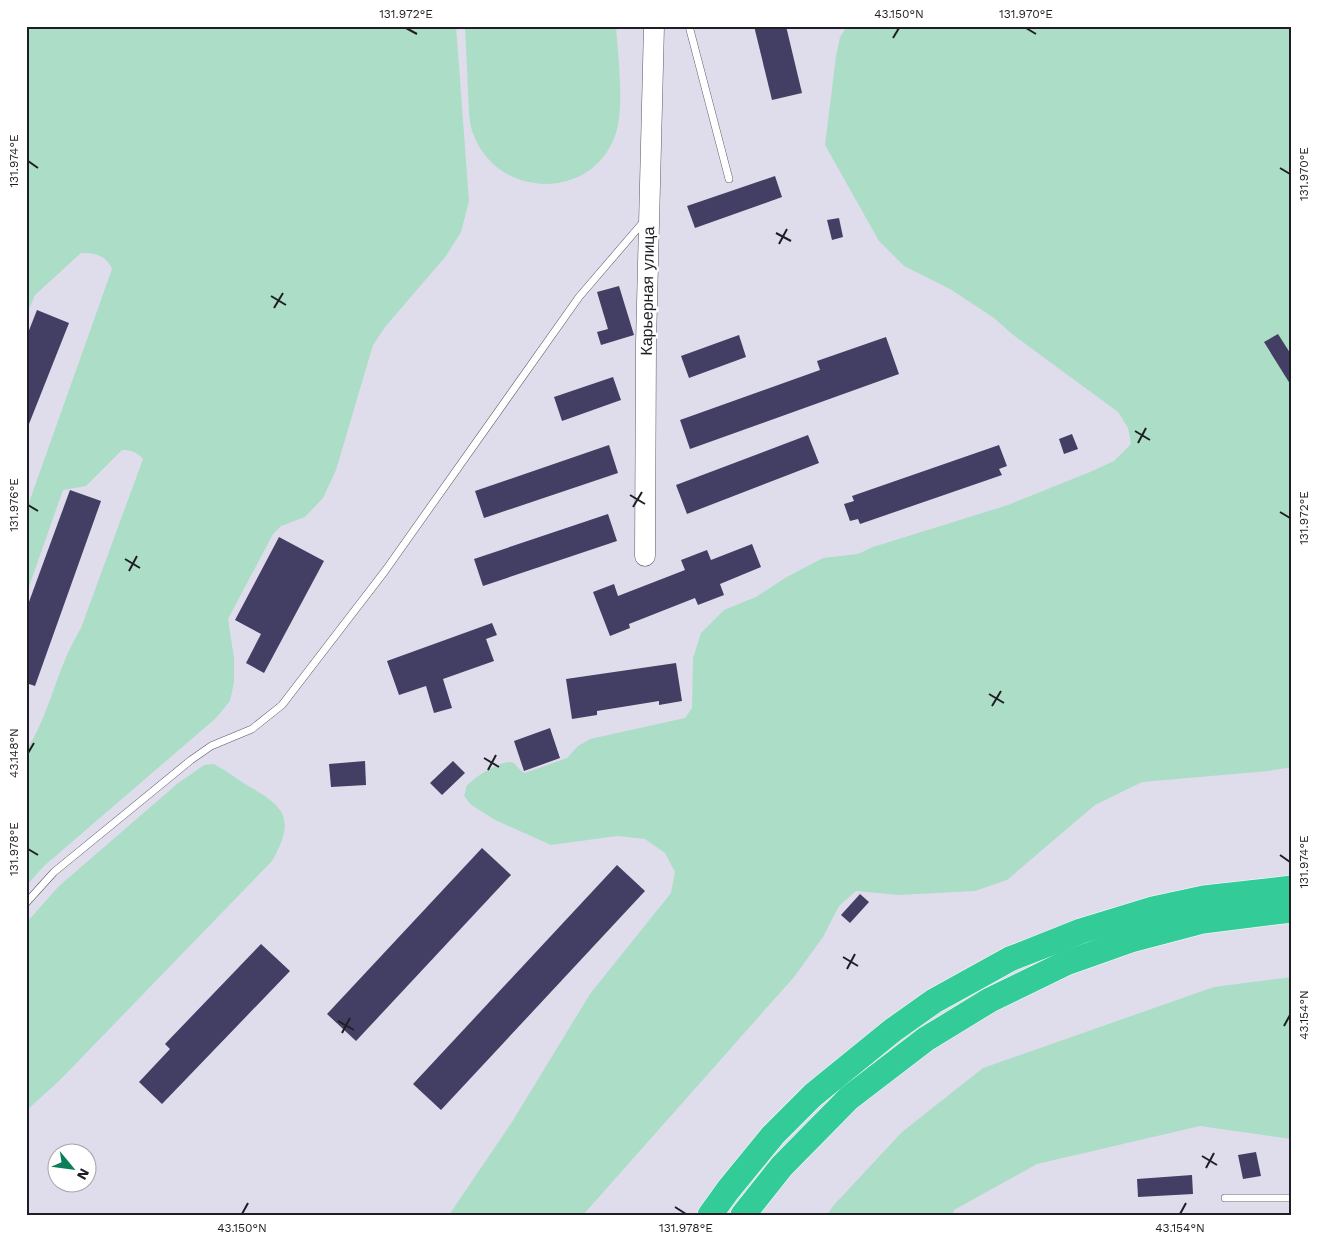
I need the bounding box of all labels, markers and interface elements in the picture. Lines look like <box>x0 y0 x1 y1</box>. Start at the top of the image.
text: 131.972°E <box>379 7 433 21</box>
text: 43.150°N <box>874 7 924 21</box>
text: 131.970°E <box>999 7 1053 21</box>
text: 131.974°E <box>7 134 21 188</box>
text: 131.970°E <box>1297 147 1311 201</box>
street label: Карьерная улица <box>637 226 658 356</box>
text: 131.976°E <box>7 478 21 532</box>
text: 131.972°E <box>1297 491 1311 545</box>
text: 43.148°N <box>7 728 21 778</box>
text: 131.978°E <box>7 822 21 876</box>
text: 131.974°E <box>1297 835 1311 889</box>
text: 43.154°N <box>1297 990 1311 1040</box>
north arrow <box>48 1144 98 1194</box>
text: N <box>74 1166 93 1183</box>
text: 43.150°N <box>217 1221 267 1235</box>
text: 131.978°E <box>659 1221 713 1235</box>
text: 43.154°N <box>1155 1221 1205 1235</box>

